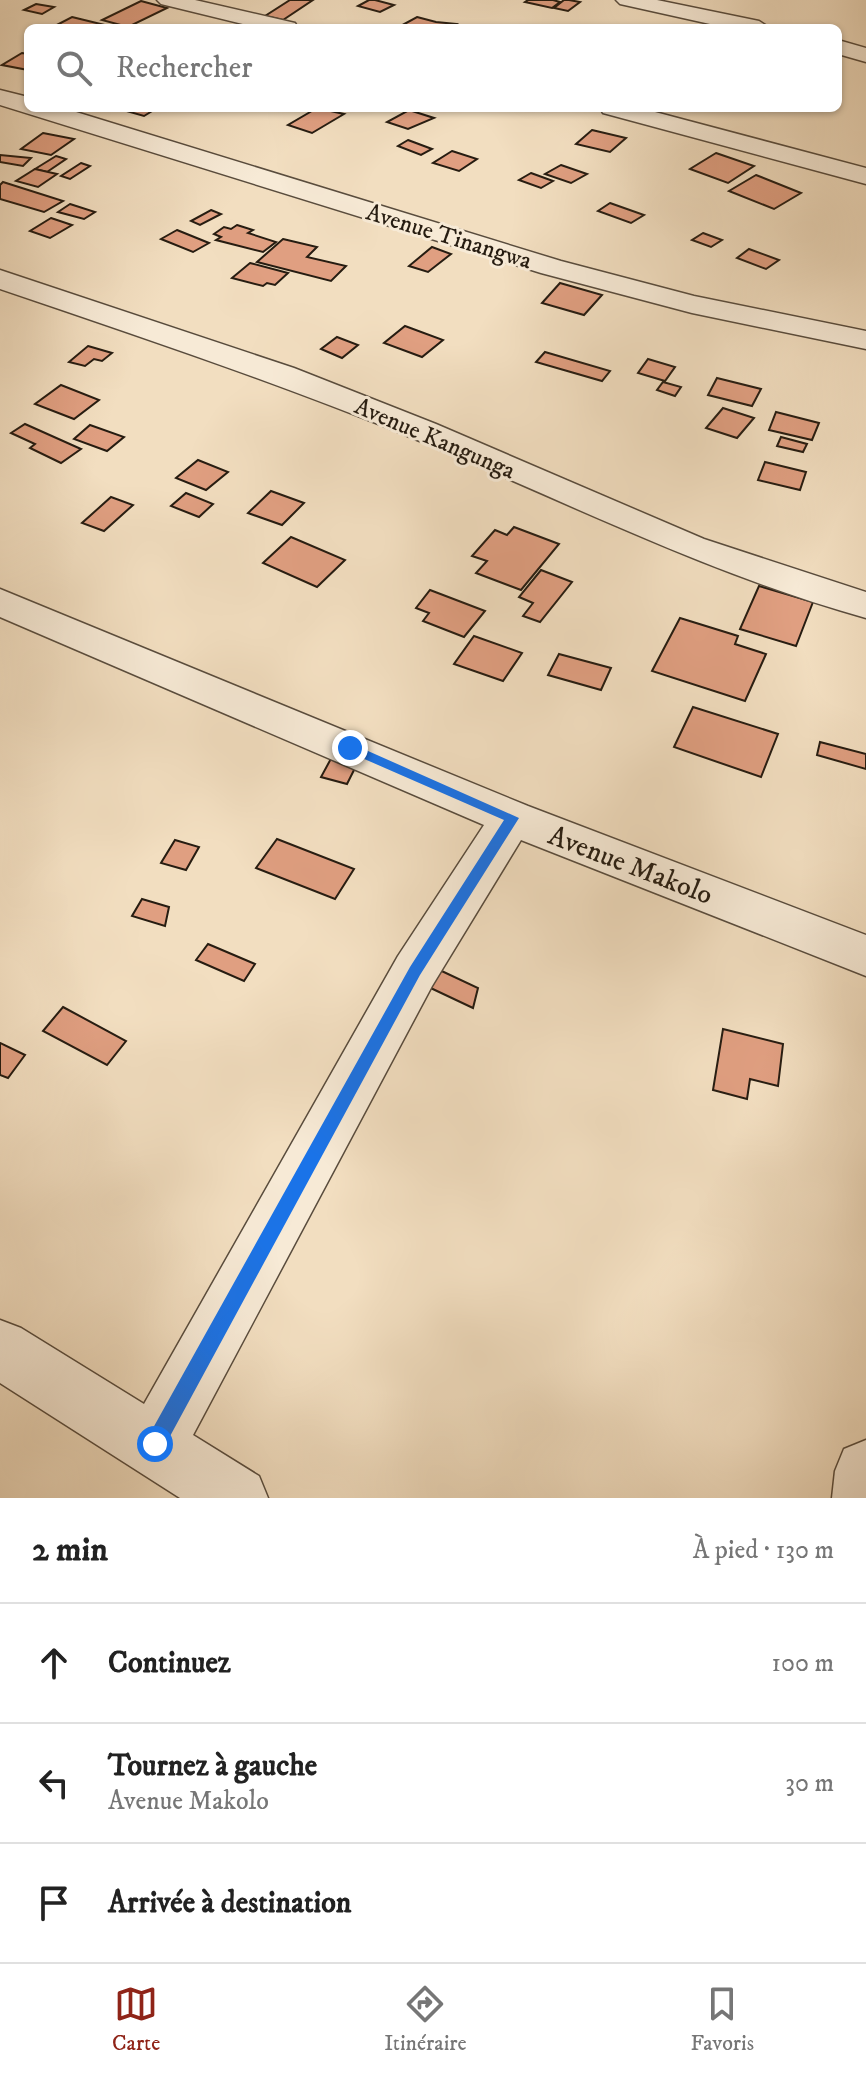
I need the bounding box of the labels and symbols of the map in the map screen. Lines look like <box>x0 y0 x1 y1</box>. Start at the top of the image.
street label: Avenue Tinangwa <box>362 198 536 277</box>
street label: Avenue Kangunga <box>350 392 520 487</box>
route end <box>332 730 368 766</box>
street label: Avenue Makolo <box>543 818 718 913</box>
route start <box>137 1426 173 1462</box>

